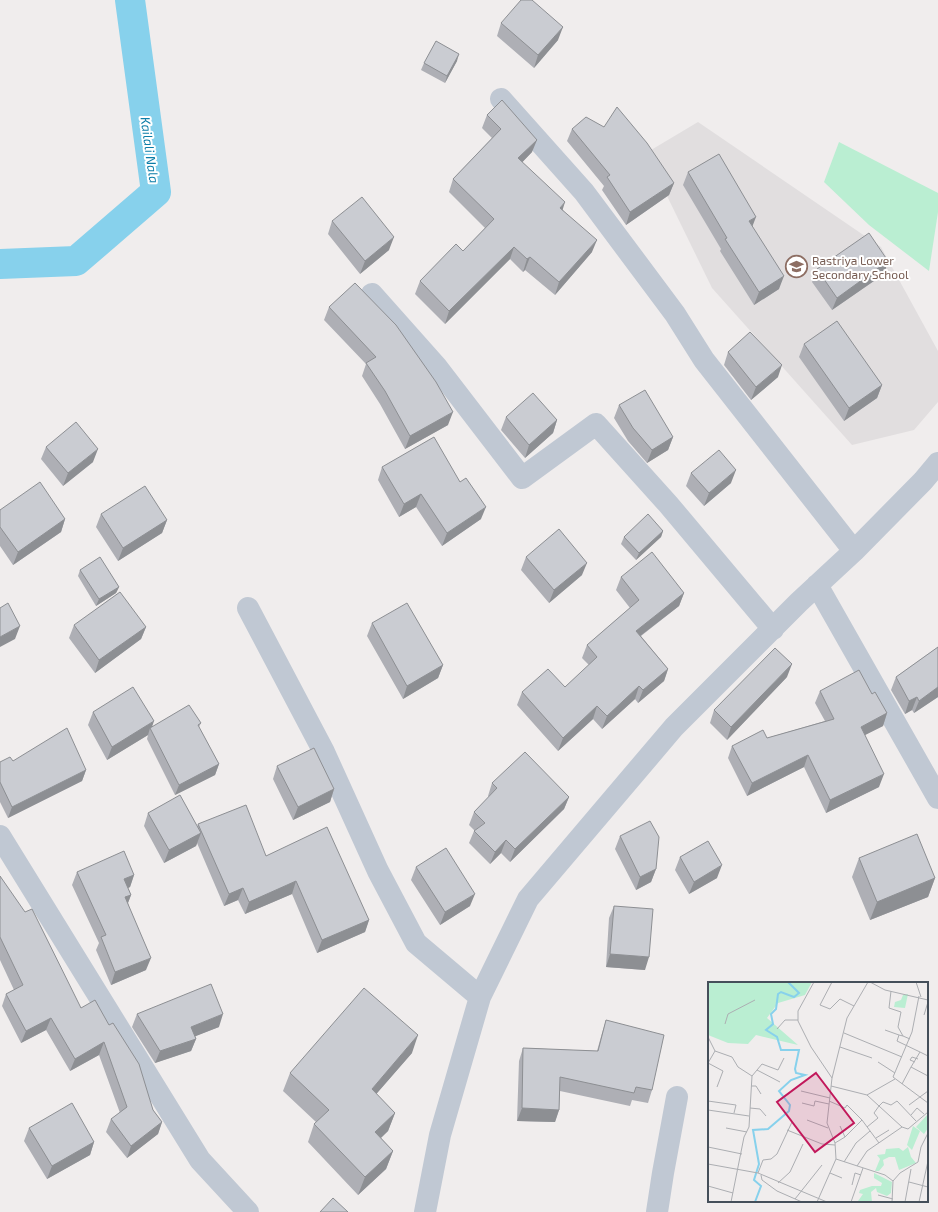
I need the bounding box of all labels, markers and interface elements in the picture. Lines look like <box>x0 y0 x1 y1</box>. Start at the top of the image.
water label: Kailali Nala <box>137 116 163 184</box>
place label: Rastriya Lower Secondary School <box>812 253 909 281</box>
school or university icon: Rastriya Lower Secondary School <box>784 254 810 280</box>
inset map <box>708 982 928 1202</box>

